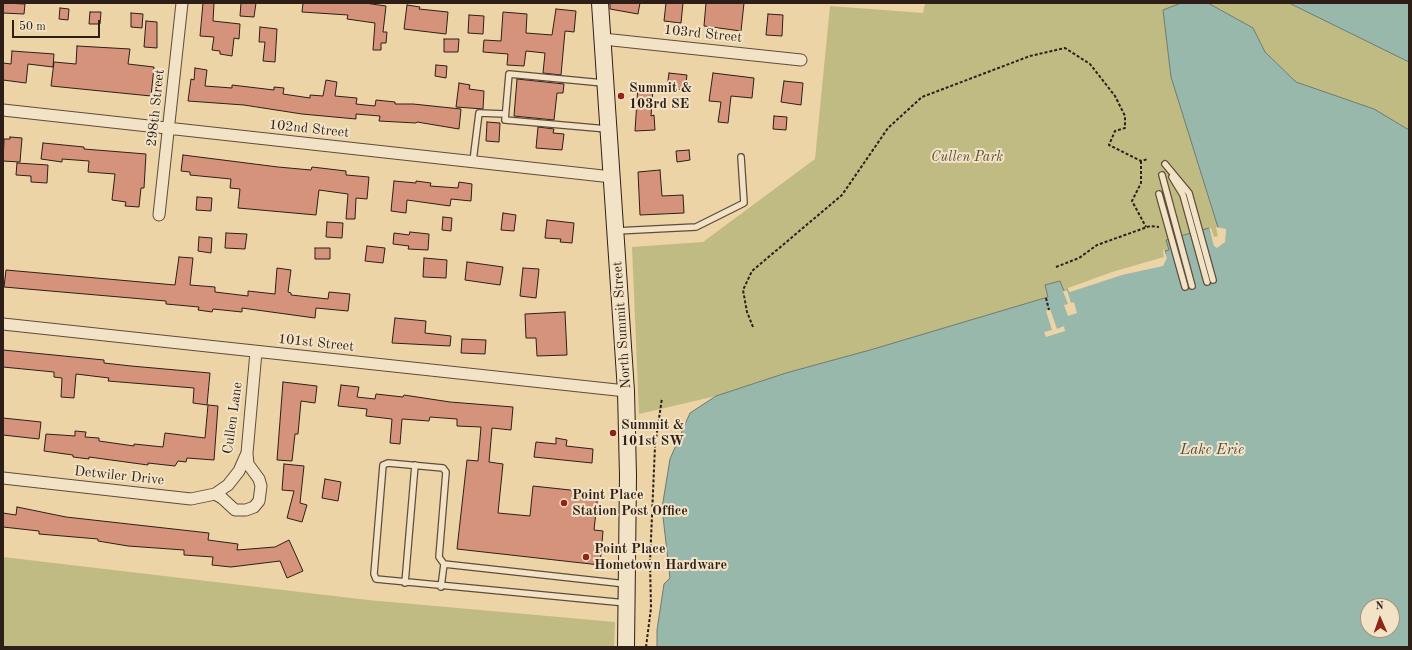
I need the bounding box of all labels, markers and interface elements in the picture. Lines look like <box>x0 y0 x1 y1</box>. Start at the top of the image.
scale bar <box>14 12 102 38</box>
text: 50 m <box>19 21 46 33</box>
street label: 103rd Street <box>663 22 743 46</box>
street label: 298th Street <box>144 68 168 148</box>
place label: Summit & 103rd SE <box>629 80 692 112</box>
marker: Summit & 103rd SE <box>616 91 626 101</box>
street label: 102nd Street <box>268 116 350 142</box>
park label: Cullen Park <box>931 149 1003 165</box>
street label: North Summit Street <box>609 261 635 389</box>
street label: 101st Street <box>277 331 355 355</box>
street label: Cullen Lane <box>220 381 246 455</box>
place label: Summit & 101st SW <box>621 417 684 450</box>
marker: Summit & 101st SW <box>608 428 618 438</box>
water label: Lake Erie <box>1180 441 1244 459</box>
street label: Detwiler Drive <box>73 463 165 489</box>
place label: Point Place Station Post Office <box>572 487 688 520</box>
marker: Point Place Station Post Office <box>559 498 569 508</box>
place label: Point Place Hometown Hardware <box>594 541 727 574</box>
marker: Point Place Hometown Hardware <box>581 552 591 562</box>
north arrow <box>1360 598 1400 638</box>
text: N <box>1375 601 1384 612</box>

